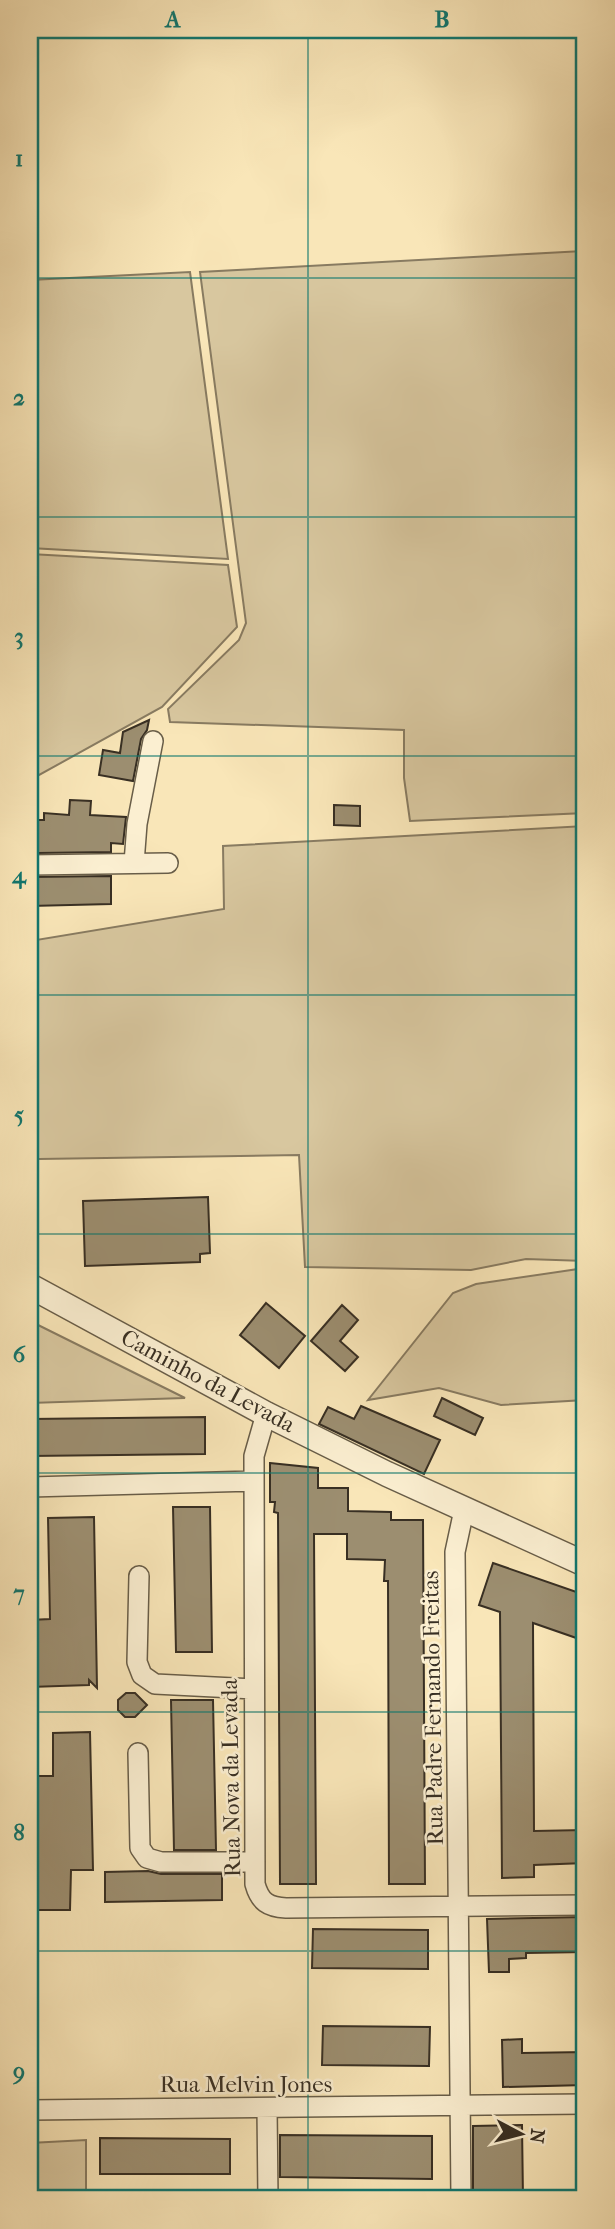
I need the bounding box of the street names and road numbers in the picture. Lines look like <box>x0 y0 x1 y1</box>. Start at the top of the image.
street label: Caminho da Levada <box>116 1324 300 1438</box>
street label: Rua Padre Fernando Freitas <box>417 1570 449 1846</box>
street label: Rua Nova da Levada <box>216 1678 246 1877</box>
street label: Rua Melvin Jones <box>160 2071 332 2098</box>

